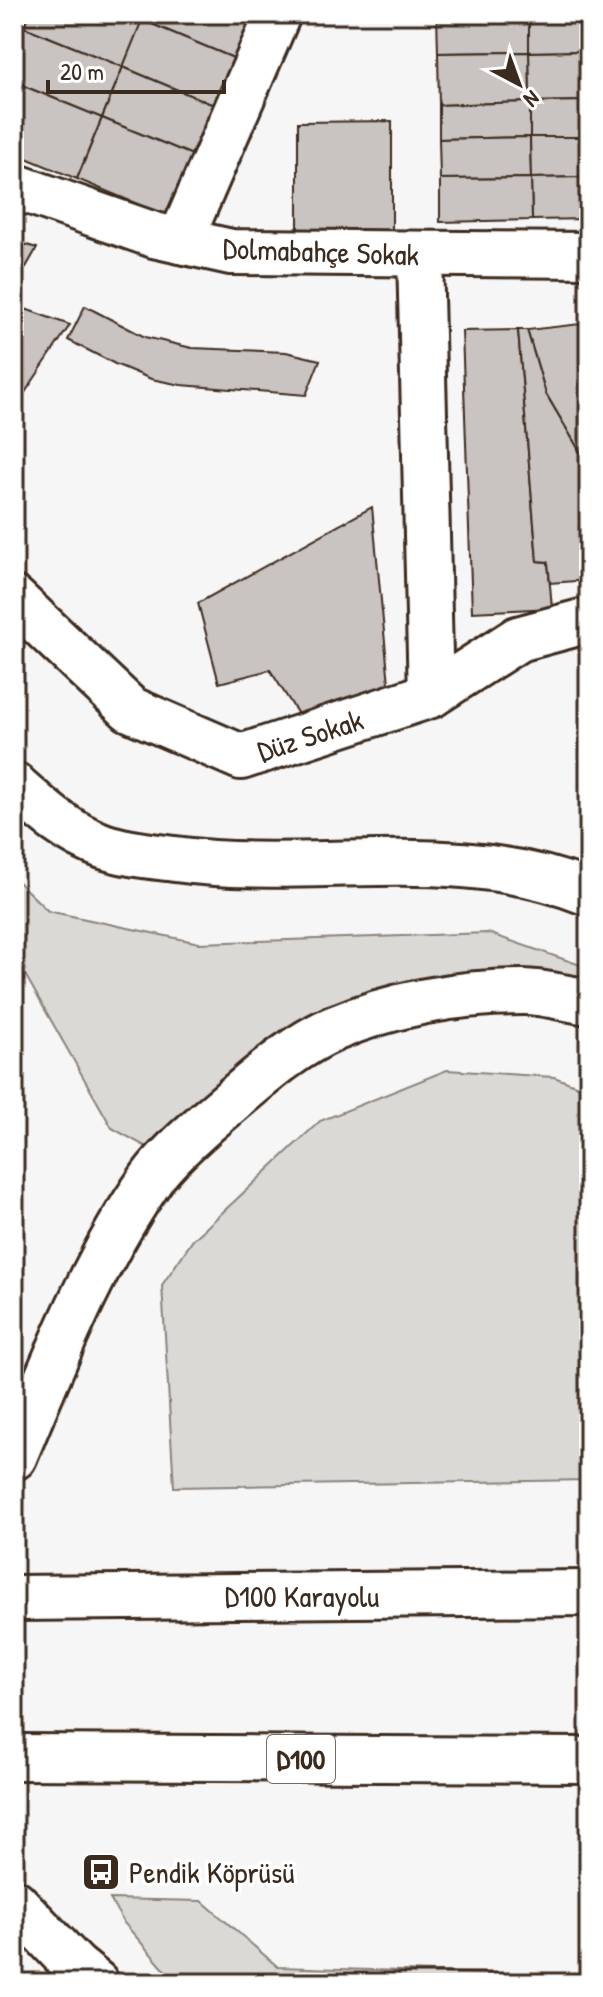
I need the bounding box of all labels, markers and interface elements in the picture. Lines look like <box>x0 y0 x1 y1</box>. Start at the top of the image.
scale bar <box>48 44 224 94</box>
north arrow <box>479 44 559 124</box>
text: 20 m <box>60 55 104 87</box>
text: N <box>518 84 546 114</box>
street label: Dolmabahçe Sokak <box>222 228 420 274</box>
street label: Düz Sokak <box>252 699 368 771</box>
street label: D100 Karayolu <box>225 1576 379 1616</box>
road number: D100 <box>267 1735 335 1783</box>
bus stop icon: Pendik Köprüsü <box>80 1851 122 1893</box>
place label: Pendik Köprüsü <box>129 1852 294 1892</box>

